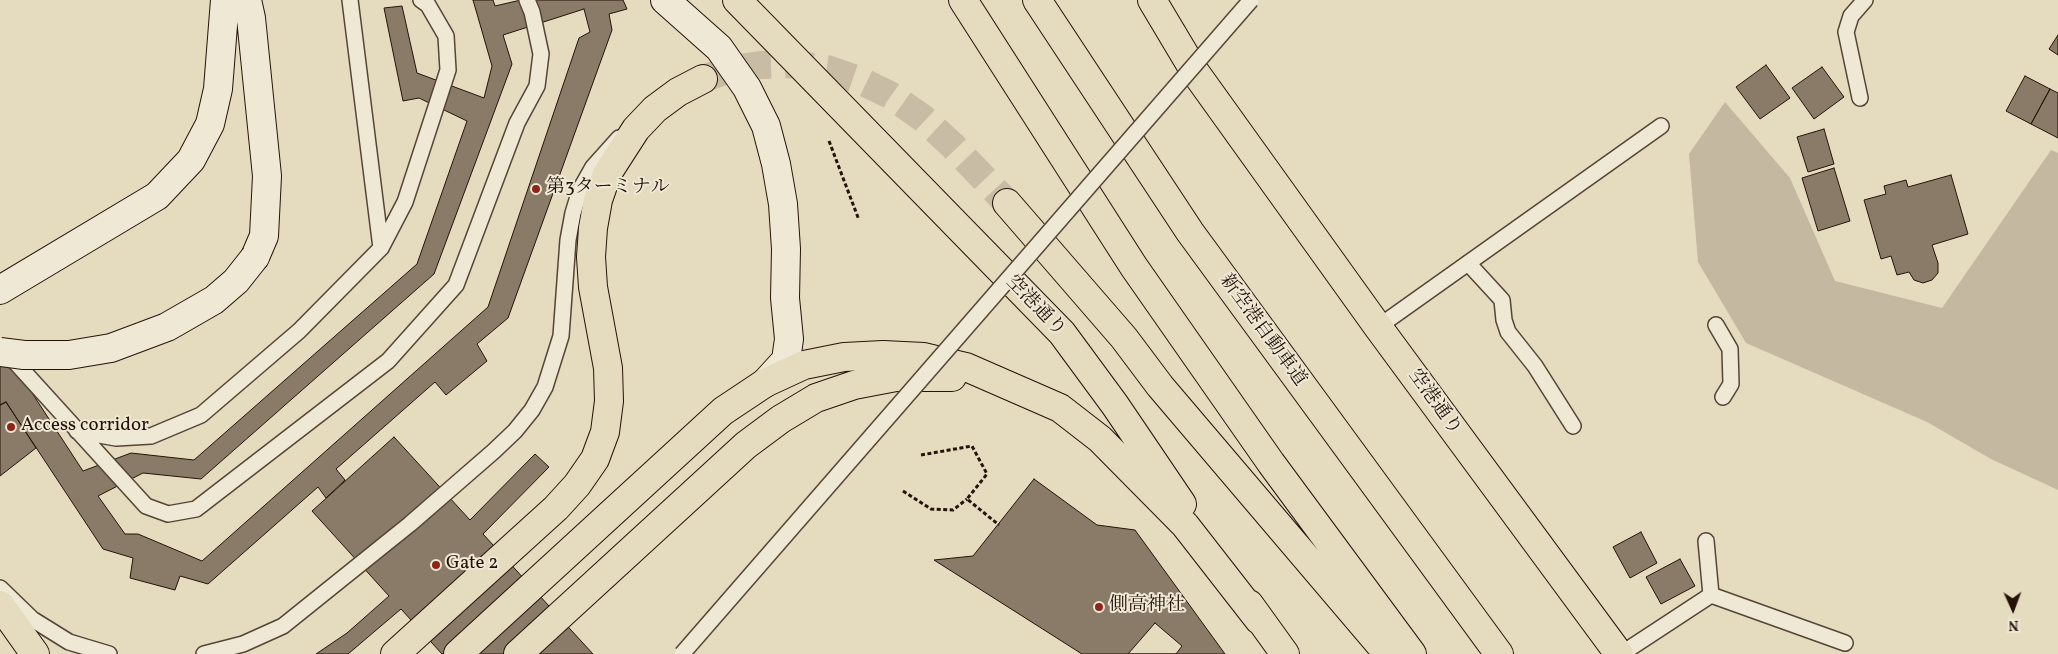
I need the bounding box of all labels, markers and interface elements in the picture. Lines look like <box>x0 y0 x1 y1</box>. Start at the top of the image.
place label: 第3ターミナル <box>546 178 670 200</box>
marker: 第3ターミナル <box>530 183 542 195</box>
street label: 新空港自動車道 <box>1214 270 1310 392</box>
street label: 空港通り <box>1000 272 1070 342</box>
street label: 空港通り <box>1402 366 1466 440</box>
place label: Access corridor <box>21 416 149 438</box>
marker: Access corridor <box>5 421 17 433</box>
place label: Gate 2 <box>446 554 499 576</box>
marker: Gate 2 <box>430 559 442 571</box>
north arrow <box>1988 584 2038 634</box>
place label: 側高神社 <box>1109 596 1185 618</box>
marker: 側高神社 <box>1093 601 1105 613</box>
text: N <box>2008 615 2019 634</box>

